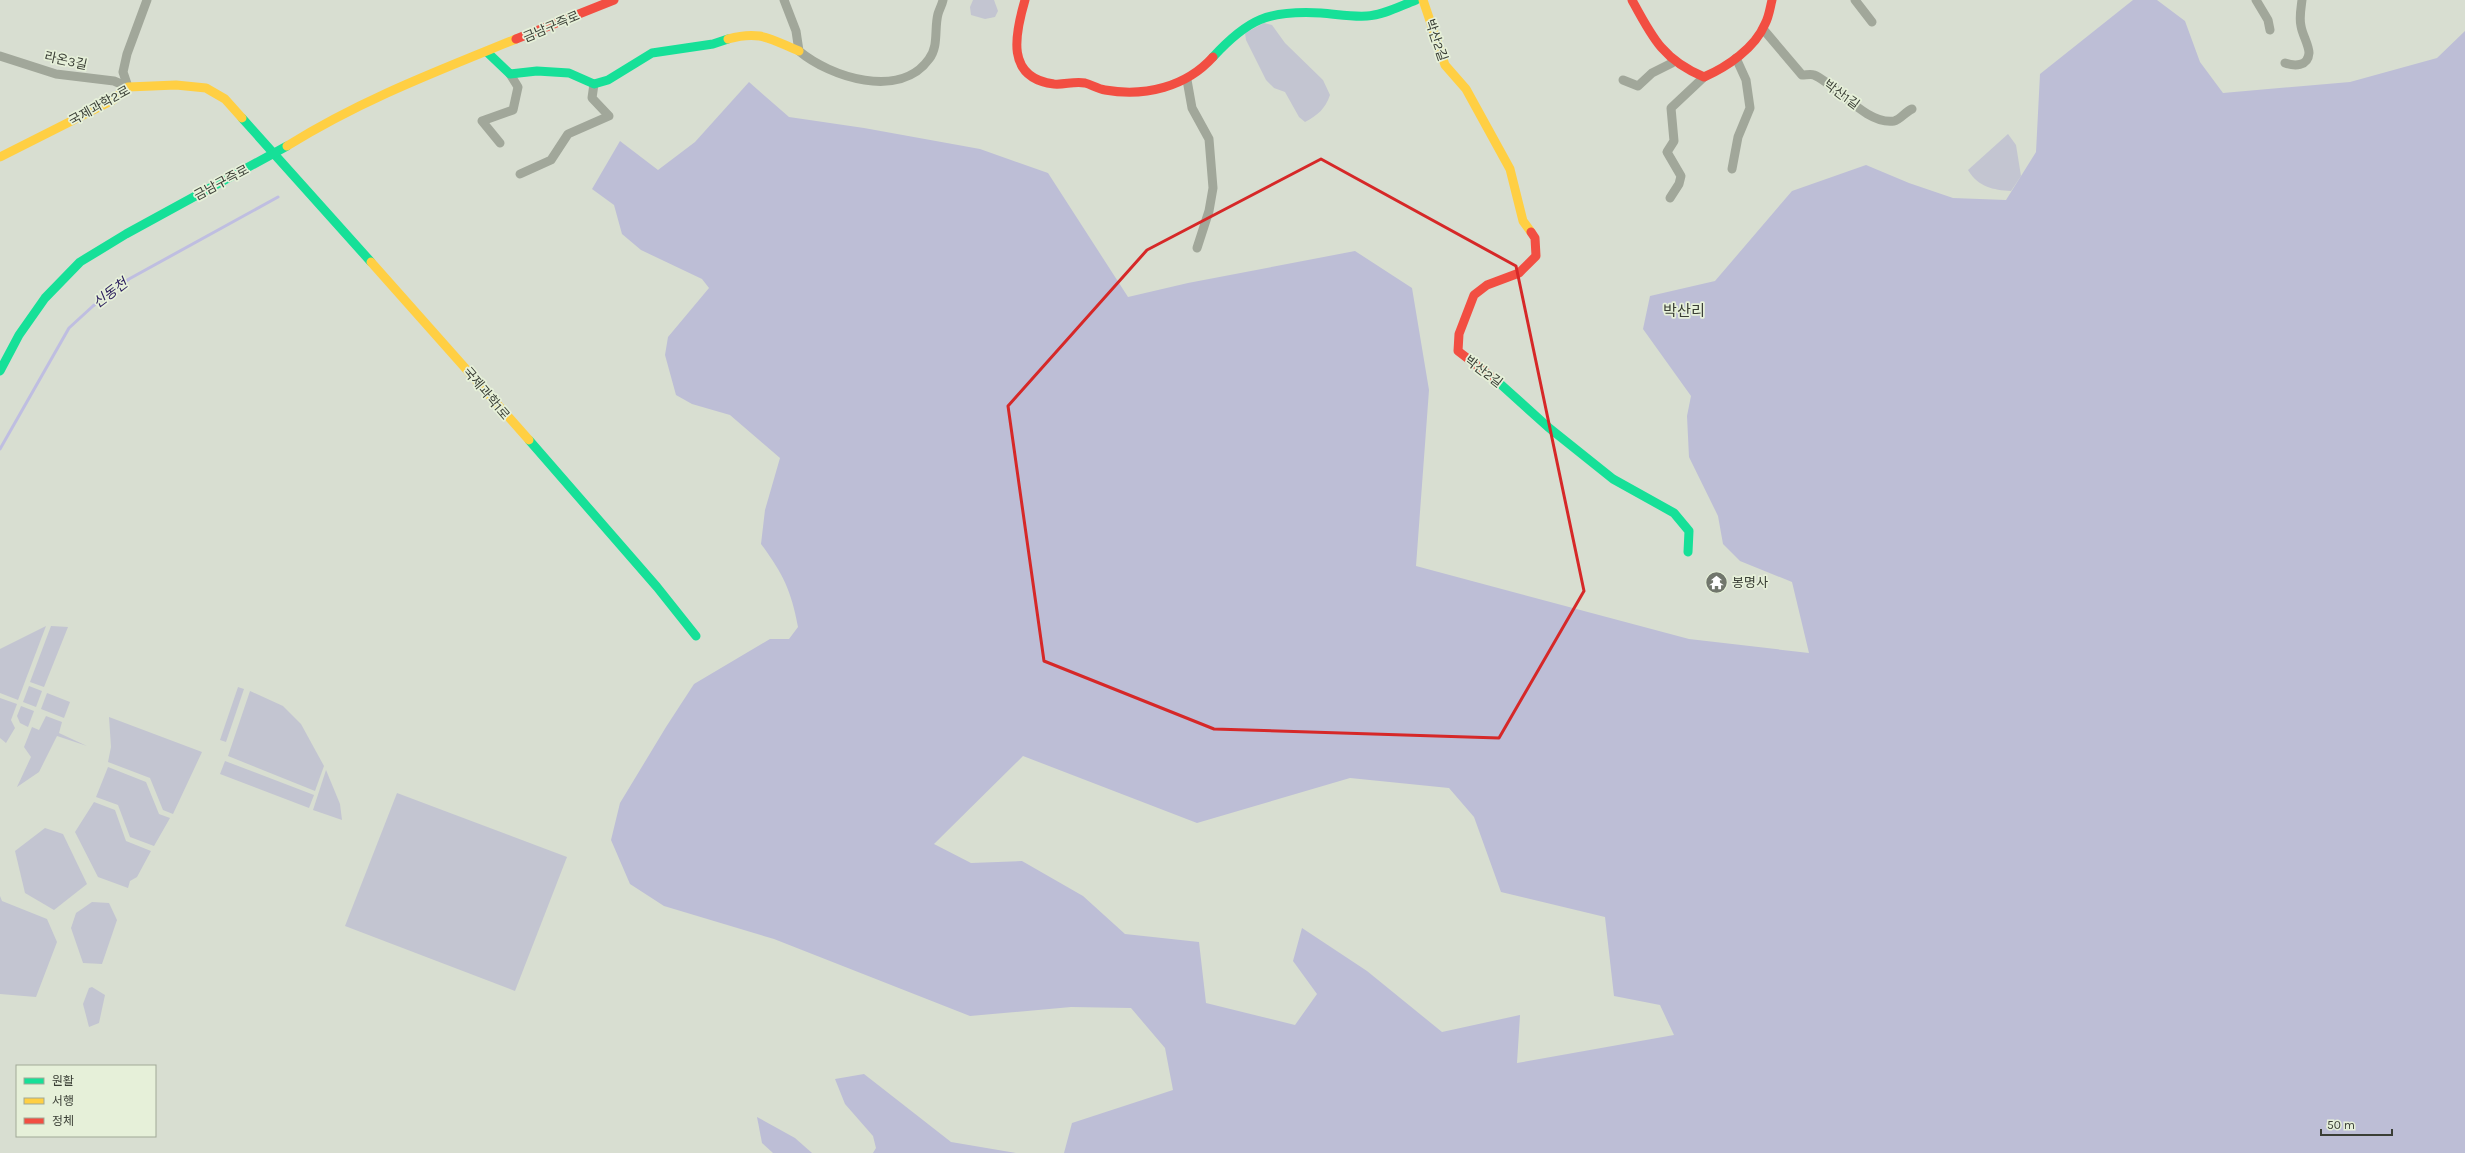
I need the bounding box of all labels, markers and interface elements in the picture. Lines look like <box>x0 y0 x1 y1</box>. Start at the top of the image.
street label: 금남구즉로 <box>521 8 582 45</box>
street label: 박산2길 <box>1422 17 1451 63</box>
street label: 라온3길 <box>43 49 89 72</box>
street label: 박산1길 <box>1821 77 1862 112</box>
street label: 국제과학2로 <box>66 83 132 128</box>
street label: 금남구즉로 <box>191 162 251 203</box>
water label: 신동천 <box>90 274 132 312</box>
district label: 박산리 <box>1663 302 1705 320</box>
street label: 박산2길 <box>1462 352 1506 390</box>
street label: 국제과학1로 <box>460 364 513 423</box>
temple icon: 봉명사 <box>1704 569 1730 595</box>
place label: 봉명사 <box>1732 575 1768 590</box>
legend <box>16 1065 156 1137</box>
text: 원활 <box>52 1074 74 1088</box>
text: 서행 <box>52 1094 74 1108</box>
scale bar <box>2321 1111 2392 1137</box>
text: 정체 <box>52 1114 74 1128</box>
text: 50 m <box>2327 1118 2355 1132</box>

